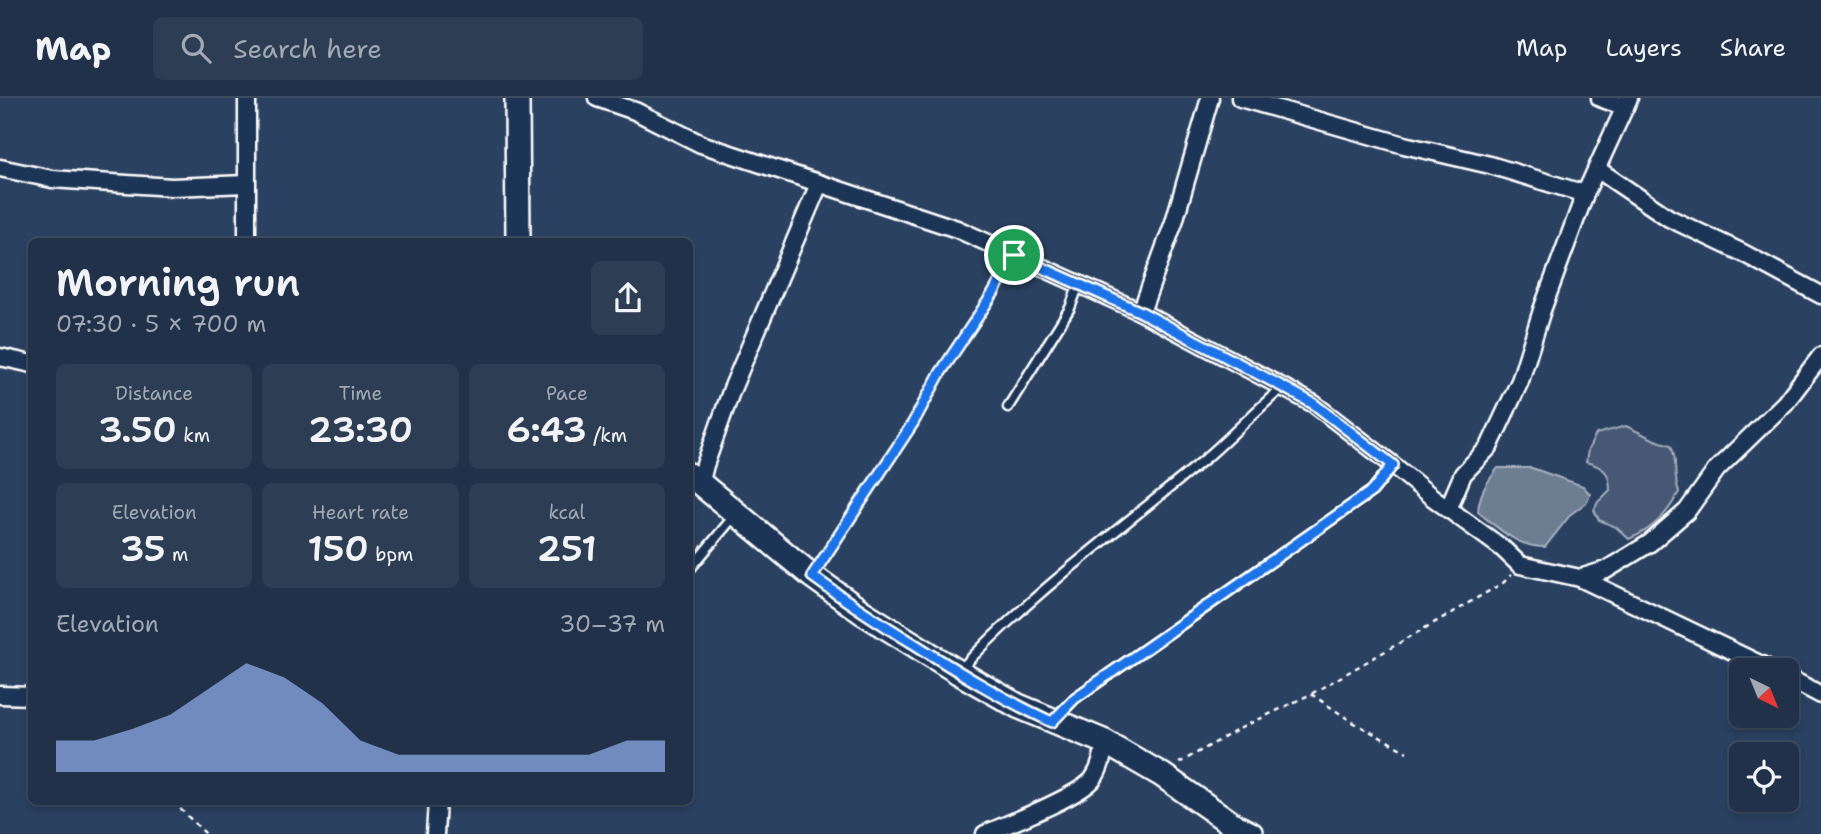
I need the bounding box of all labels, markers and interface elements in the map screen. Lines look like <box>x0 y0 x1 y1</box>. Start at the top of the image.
search box <box>153 17 643 80</box>
text: Map <box>35 26 111 71</box>
icon: search <box>177 29 215 67</box>
text: Search here <box>233 31 382 66</box>
text: Map <box>1516 32 1567 64</box>
text: Layers <box>1605 32 1682 64</box>
text: Share <box>1720 32 1786 64</box>
pin <box>984 225 1044 285</box>
icon: arrive <box>995 236 1033 274</box>
text: Morning run <box>56 257 300 308</box>
button: share <box>591 261 665 335</box>
text: 07:30 · 5 × 700 m <box>56 309 266 339</box>
text: Distance <box>115 381 193 406</box>
text: Time <box>339 381 382 406</box>
text: Pace <box>546 381 588 406</box>
text: 3.50 <box>98 406 177 453</box>
text: 23:30 <box>308 406 413 453</box>
text: 6:43 <box>506 406 587 453</box>
text: km <box>177 423 210 448</box>
text: /km <box>587 423 627 448</box>
text: Elevation <box>112 500 197 525</box>
text: Heart rate <box>312 500 409 525</box>
text: kcal <box>548 500 585 525</box>
text: 35 <box>120 525 166 572</box>
text: 150 <box>308 525 369 572</box>
text: 251 <box>537 525 597 572</box>
text: m <box>166 542 188 567</box>
text: bpm <box>369 542 413 567</box>
text: Elevation <box>56 609 159 639</box>
text: 30–37 m <box>559 609 665 639</box>
north arrow <box>1729 658 1799 728</box>
map controls <box>1729 658 1799 812</box>
button: locate <box>1729 742 1799 812</box>

